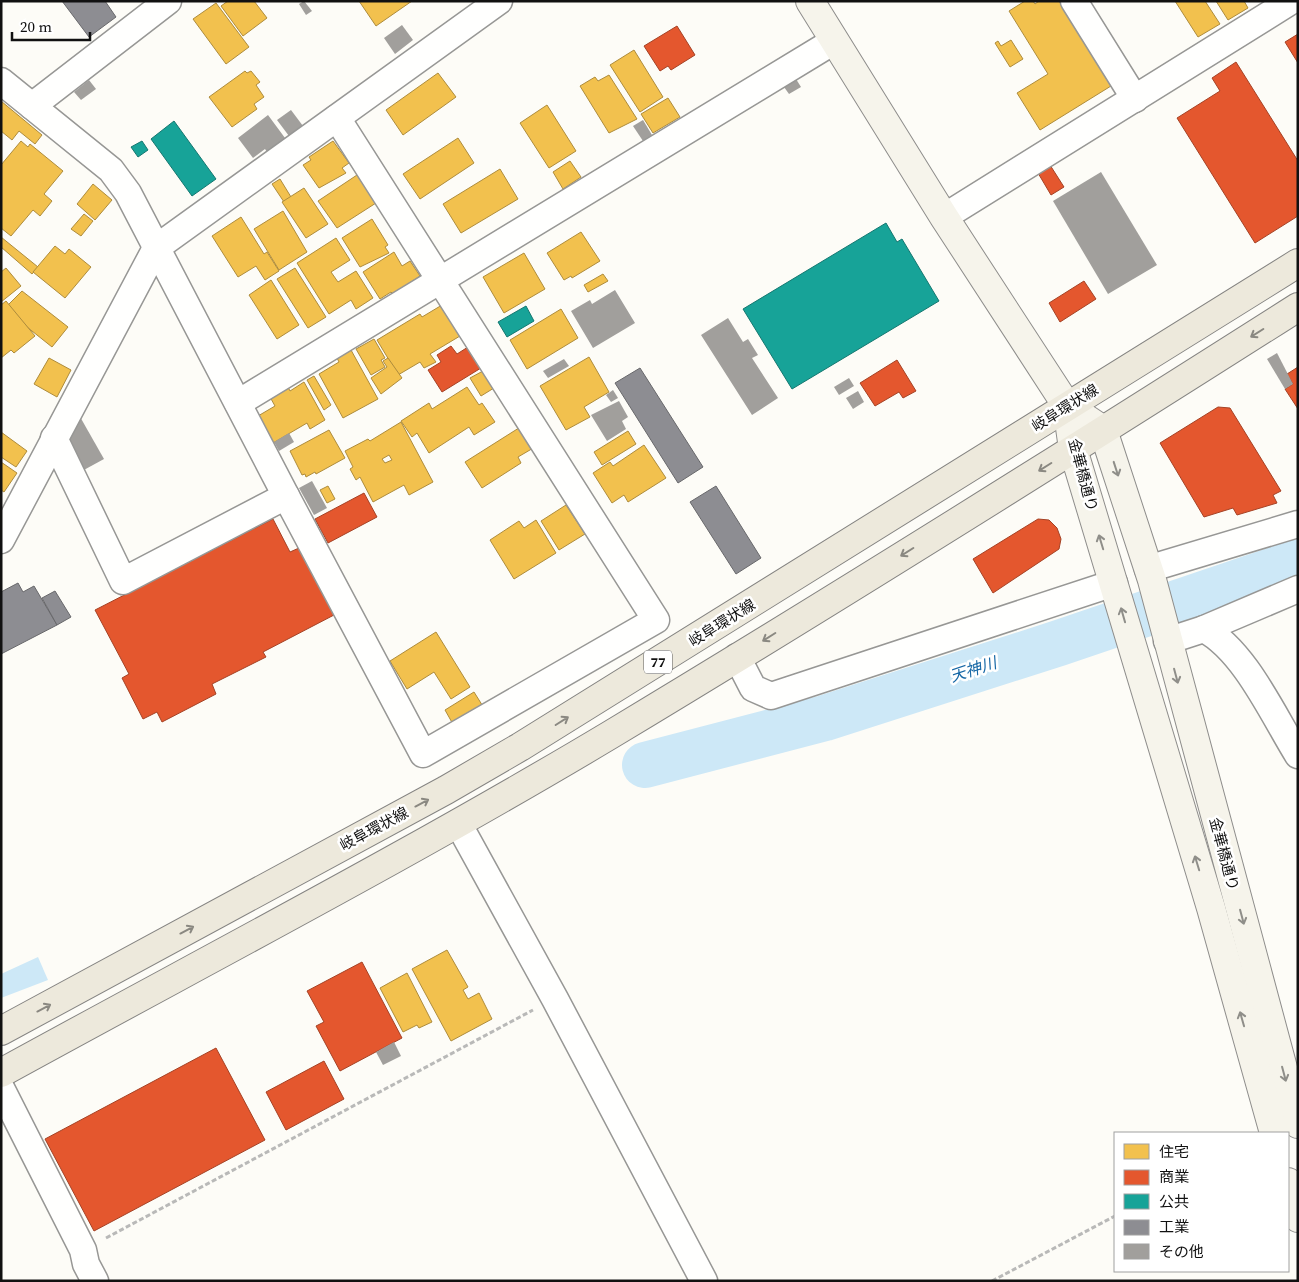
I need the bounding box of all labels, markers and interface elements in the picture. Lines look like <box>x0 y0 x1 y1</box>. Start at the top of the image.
scale bar <box>12 10 90 42</box>
text: 20 m <box>20 16 52 37</box>
one-way arrow <box>1250 329 1264 339</box>
street label: 岐阜環状線 <box>1027 379 1102 436</box>
street label: 金華橋通り <box>1064 436 1103 514</box>
one-way arrow <box>1111 461 1121 477</box>
one-way arrow <box>1039 462 1053 472</box>
one-way arrow <box>1096 535 1106 551</box>
one-way arrow <box>900 547 914 557</box>
street label: 岐阜環状線 <box>684 594 759 651</box>
one-way arrow <box>1118 607 1128 623</box>
one-way arrow <box>762 633 776 643</box>
road number: 77 <box>644 650 672 674</box>
water label: 天神川 <box>947 651 1001 687</box>
one-way arrow <box>1172 667 1181 683</box>
one-way arrow <box>555 716 569 726</box>
one-way arrow <box>415 798 430 808</box>
street label: 岐阜環状線 <box>336 802 412 855</box>
street label: 金華橋通り <box>1205 815 1244 893</box>
one-way arrow <box>1192 855 1202 871</box>
one-way arrow <box>1237 909 1247 925</box>
one-way arrow <box>179 925 194 935</box>
one-way arrow <box>36 1003 51 1012</box>
one-way arrow <box>1237 1011 1246 1027</box>
one-way arrow <box>1280 1066 1289 1082</box>
legend <box>1114 1132 1289 1272</box>
text: 住宅 <box>1159 1141 1189 1162</box>
text: 商業 <box>1159 1166 1189 1187</box>
text: 公共 <box>1159 1191 1189 1212</box>
text: 工業 <box>1159 1216 1189 1237</box>
text: その他 <box>1159 1241 1204 1262</box>

